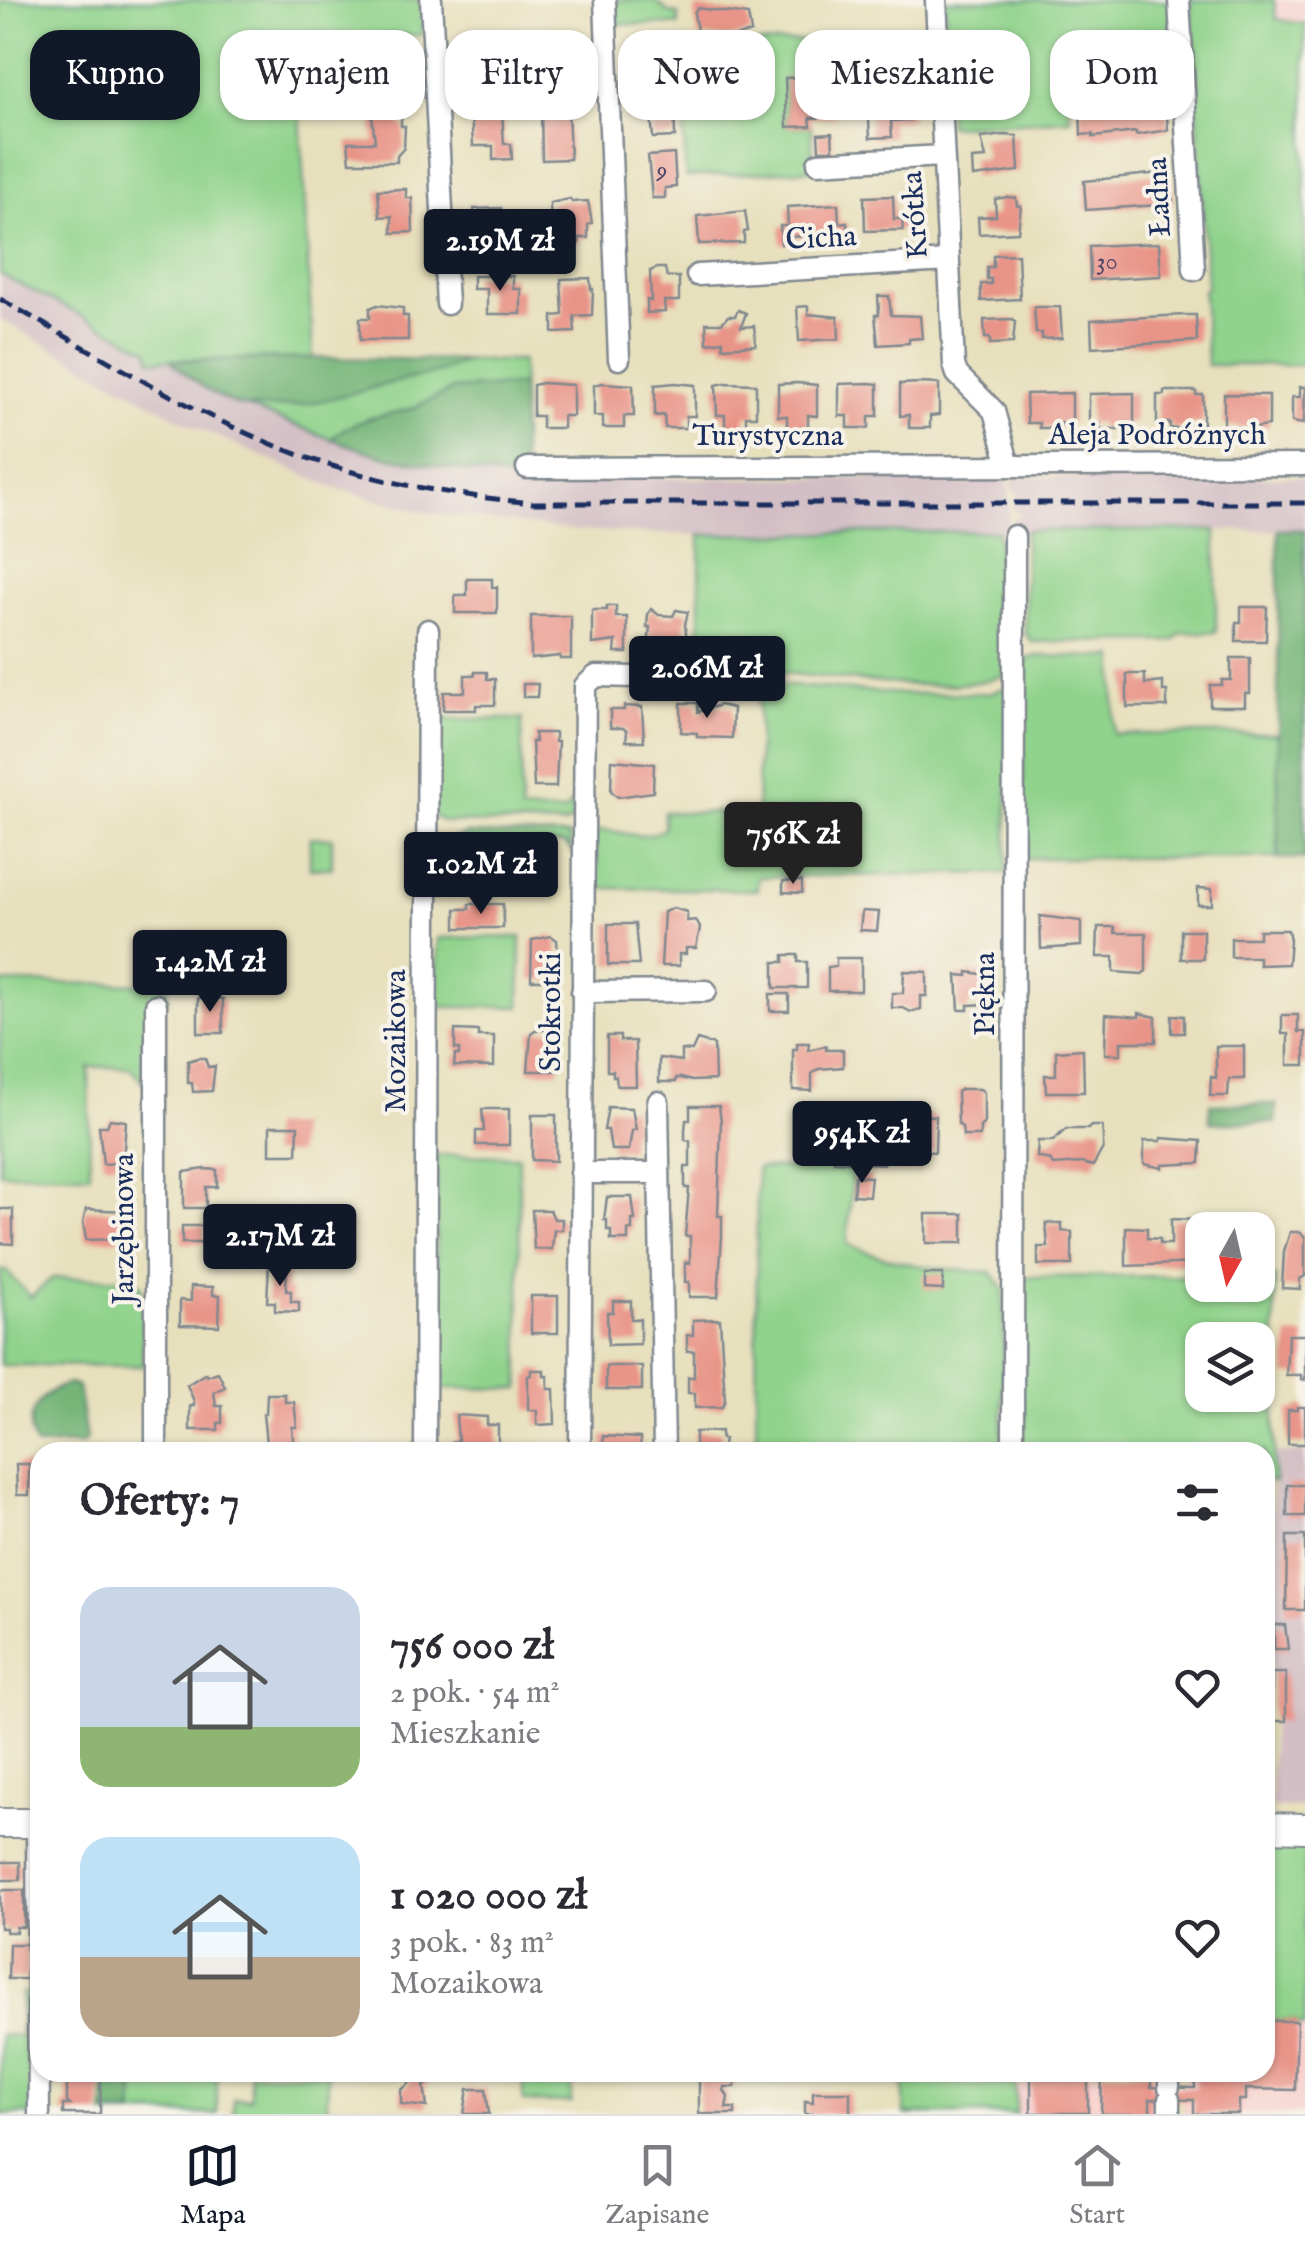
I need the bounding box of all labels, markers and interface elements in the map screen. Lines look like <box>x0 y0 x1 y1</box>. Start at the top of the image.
chip: Kupno <box>30 30 200 120</box>
chip: Wynajem <box>220 30 425 120</box>
chip: Filtry <box>445 30 598 120</box>
chip: Nowe <box>618 30 775 120</box>
chip: Mieszkanie <box>795 30 1030 120</box>
chip: Dom <box>1050 30 1194 120</box>
house number: 9 <box>656 155 667 187</box>
street label: Ładna <box>1139 156 1181 238</box>
street label: Krótka <box>894 170 938 260</box>
pin: 2.19M zł <box>397 209 603 294</box>
street label: Cicha <box>785 218 858 260</box>
text: 2.19M zł <box>446 221 554 262</box>
house number: 30 <box>1096 246 1118 278</box>
street label: Aleja Podróżnych <box>1047 417 1266 455</box>
street label: Turystyczna <box>692 418 844 456</box>
pin: 2.06M zł <box>604 636 810 721</box>
text: 2.06M zł <box>651 648 763 689</box>
pin: 756K zł <box>701 802 885 887</box>
text: 756K zł <box>746 814 840 855</box>
pin: 1.02M zł <box>378 832 584 917</box>
text: 1.02M zł <box>426 844 536 885</box>
pin: 1.42M zł <box>107 930 313 1015</box>
text: 1.42M zł <box>155 942 265 983</box>
street label: Stokrotki <box>533 952 571 1072</box>
street label: Piękna <box>967 952 1005 1036</box>
street label: Mozaikowa <box>378 969 416 1113</box>
pin: 954K zł <box>770 1101 954 1186</box>
text: 954K zł <box>815 1113 909 1154</box>
street label: Jarzębinowa <box>106 1153 144 1308</box>
pin: 2.17M zł <box>177 1204 383 1289</box>
north arrow <box>1185 1212 1275 1302</box>
map controls <box>1185 1212 1275 1412</box>
text: 2.17M zł <box>225 1216 335 1257</box>
button: layers <box>1185 1322 1275 1412</box>
icon: filters <box>1170 1475 1225 1530</box>
text: Oferty: 7 <box>80 1476 239 1529</box>
text: 756 000 zł <box>390 1620 554 1673</box>
icon: home <box>160 1627 280 1747</box>
icon: heart <box>1170 1660 1225 1715</box>
text: 2 pok. · 54 m² <box>390 1673 560 1714</box>
text: Mieszkanie <box>390 1714 540 1755</box>
text: 1 020 000 zł <box>390 1870 587 1923</box>
icon: home <box>160 1877 280 1997</box>
icon: heart <box>1170 1910 1225 1965</box>
text: 3 pok. · 83 m² <box>390 1923 554 1964</box>
text: Mozaikowa <box>390 1964 543 2005</box>
tab: Mapa <box>180 2138 246 2233</box>
tab: Zapisane <box>605 2138 709 2233</box>
tab: Start <box>1069 2138 1125 2233</box>

